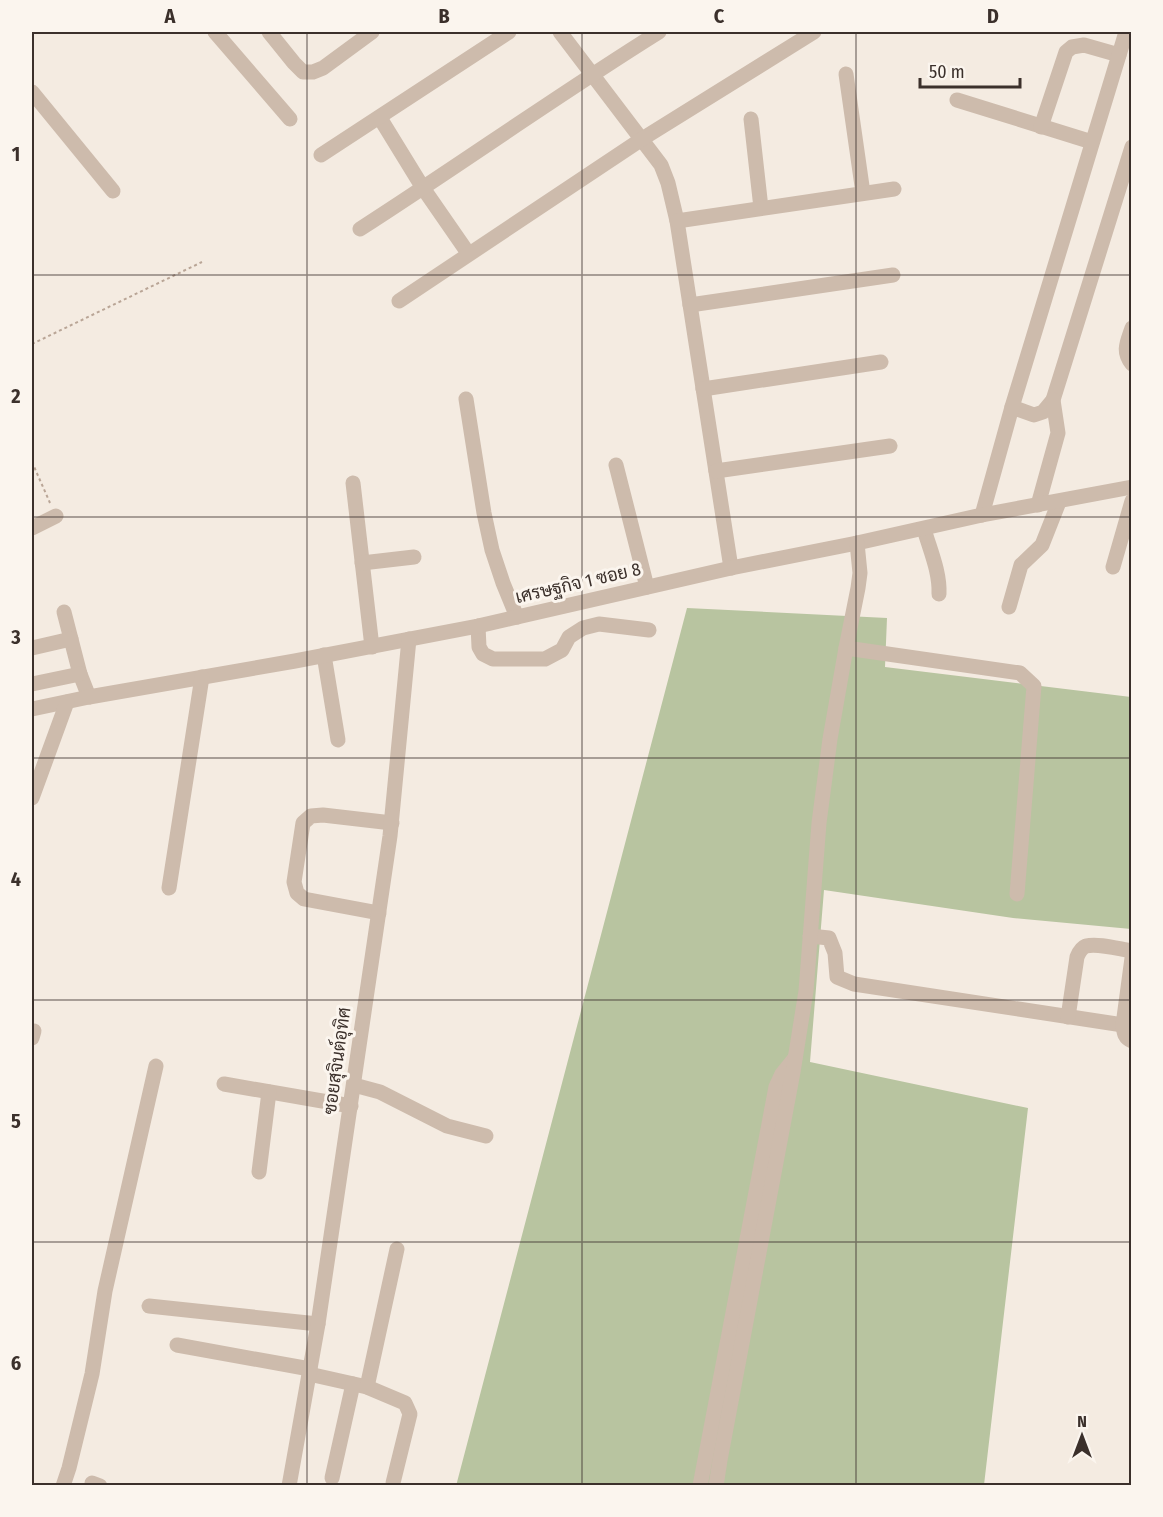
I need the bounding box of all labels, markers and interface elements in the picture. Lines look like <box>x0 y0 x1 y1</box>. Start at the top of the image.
text: A <box>164 4 177 28</box>
text: B <box>438 4 450 28</box>
text: C <box>714 4 725 28</box>
text: D <box>987 4 999 28</box>
scale bar <box>920 51 1020 89</box>
text: 50 m <box>929 61 965 83</box>
text: 1 <box>12 142 20 166</box>
text: 2 <box>10 384 21 408</box>
street label: เศรษฐกิจ 1 ซอย 8 <box>513 558 643 609</box>
text: 3 <box>10 625 21 649</box>
text: 4 <box>11 867 21 891</box>
street label: ซอยสุจินต์อุทิศ <box>317 1006 356 1116</box>
text: 5 <box>11 1109 21 1133</box>
text: 6 <box>11 1351 21 1375</box>
north arrow <box>1052 1406 1112 1466</box>
text: N <box>1077 1412 1087 1431</box>

